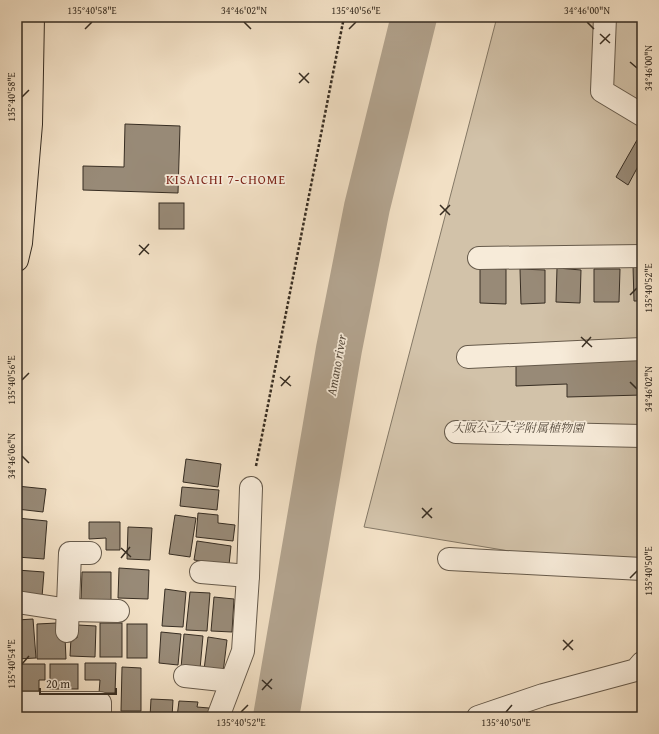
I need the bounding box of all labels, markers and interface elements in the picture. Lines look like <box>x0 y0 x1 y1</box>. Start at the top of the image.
text: 135°40'58"E <box>67 3 117 18</box>
text: 34°46'02"N <box>221 3 267 18</box>
text: 135°40'56"E <box>331 3 381 18</box>
text: 34°46'00"N <box>564 3 610 18</box>
text: 34°46'00"N <box>641 45 656 91</box>
text: 135°40'58"E <box>4 72 19 122</box>
district label: KISAICHI 7-CHOME <box>166 170 286 189</box>
text: 135°40'52"E <box>641 263 656 313</box>
water label: Amano river <box>322 332 351 398</box>
text: 135°40'56"E <box>4 355 19 405</box>
text: 34°46'02"N <box>641 366 656 412</box>
park label: 大阪公立大学附属植物園 <box>452 419 586 436</box>
text: 34°46'06"N <box>4 433 19 479</box>
text: 135°40'50"E <box>641 546 656 596</box>
text: 135°40'54"E <box>4 639 19 689</box>
scale bar <box>40 670 116 696</box>
text: 20 m <box>46 675 70 692</box>
text: 135°40'52"E <box>216 715 266 730</box>
text: 135°40'50"E <box>481 715 531 730</box>

